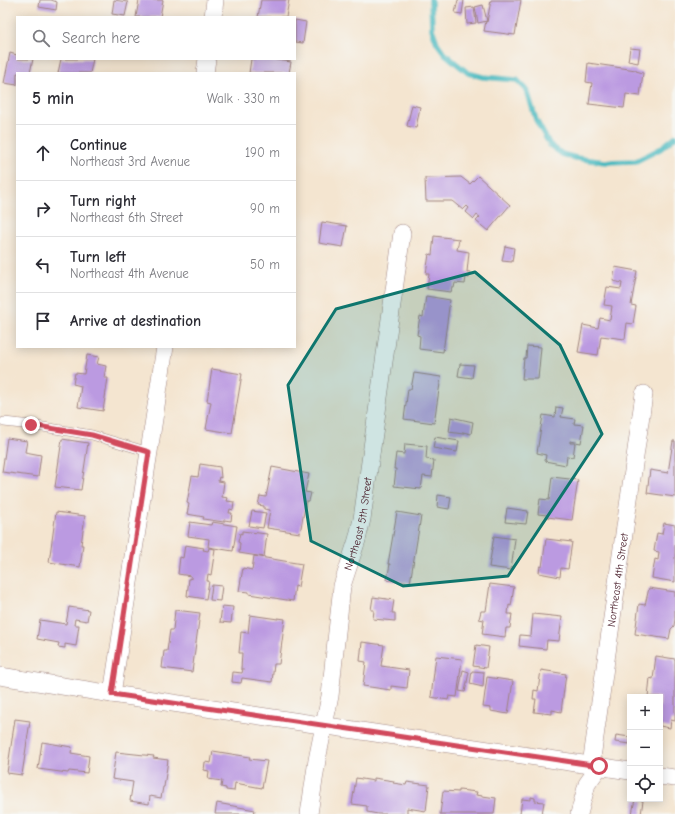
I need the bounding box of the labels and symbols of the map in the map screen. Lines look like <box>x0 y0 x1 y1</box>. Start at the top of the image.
route end <box>22 416 40 434</box>
street label: Northeast 5th Street <box>341 476 375 572</box>
street label: Northeast 4th Street <box>605 531 631 628</box>
route start <box>590 757 608 775</box>

